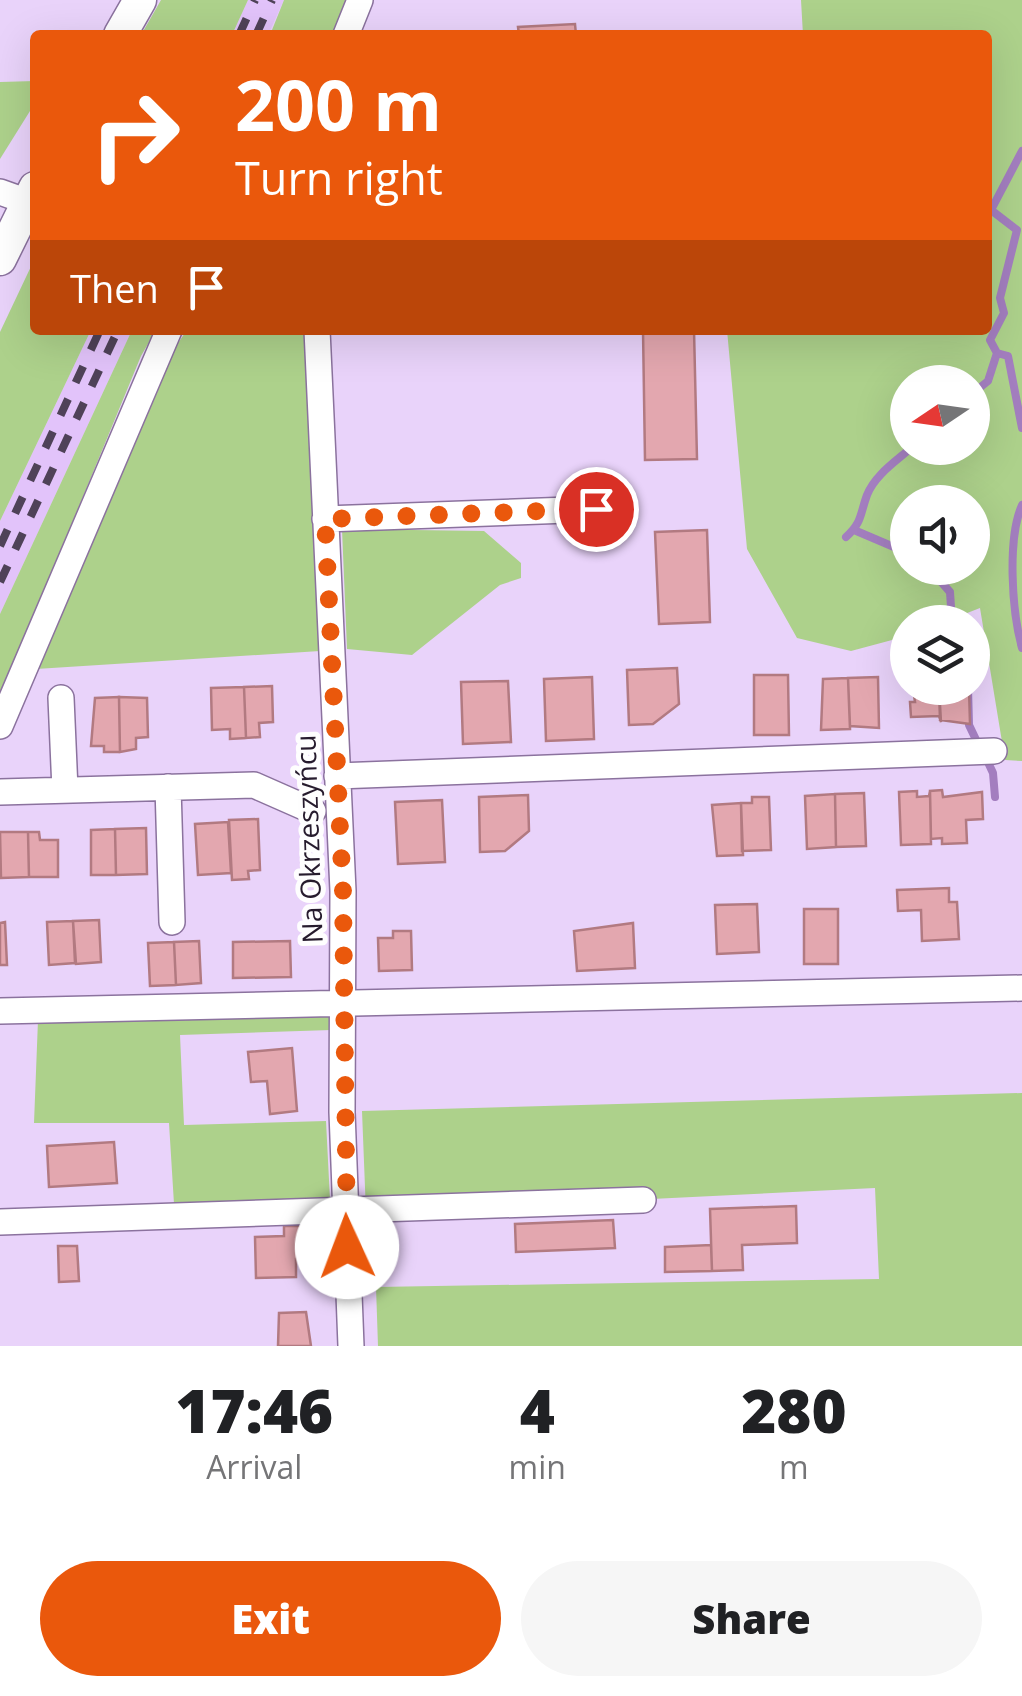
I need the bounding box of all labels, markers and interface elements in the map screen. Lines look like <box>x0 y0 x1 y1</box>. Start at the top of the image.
text: 200 m <box>235 56 442 152</box>
icon: right <box>70 70 200 200</box>
text: Turn right <box>235 147 443 208</box>
icon: arrive <box>179 260 234 315</box>
text: Then <box>70 262 159 314</box>
north arrow <box>890 365 990 465</box>
map controls <box>890 365 990 705</box>
pin <box>554 467 639 552</box>
icon: arrive <box>569 482 624 537</box>
button: sound <box>890 485 990 585</box>
button: layers <box>890 605 990 705</box>
street label: Na Okrzeszyńcu <box>285 734 331 944</box>
position arrow <box>295 1195 399 1299</box>
text: 17:46 <box>175 1369 333 1451</box>
text: 4 <box>520 1369 555 1451</box>
text: 280 <box>741 1369 847 1451</box>
text: Arrival <box>206 1445 302 1488</box>
text: min <box>509 1445 566 1488</box>
text: m <box>779 1445 809 1488</box>
button: Exit <box>40 1561 501 1676</box>
button: Share <box>521 1561 982 1676</box>

